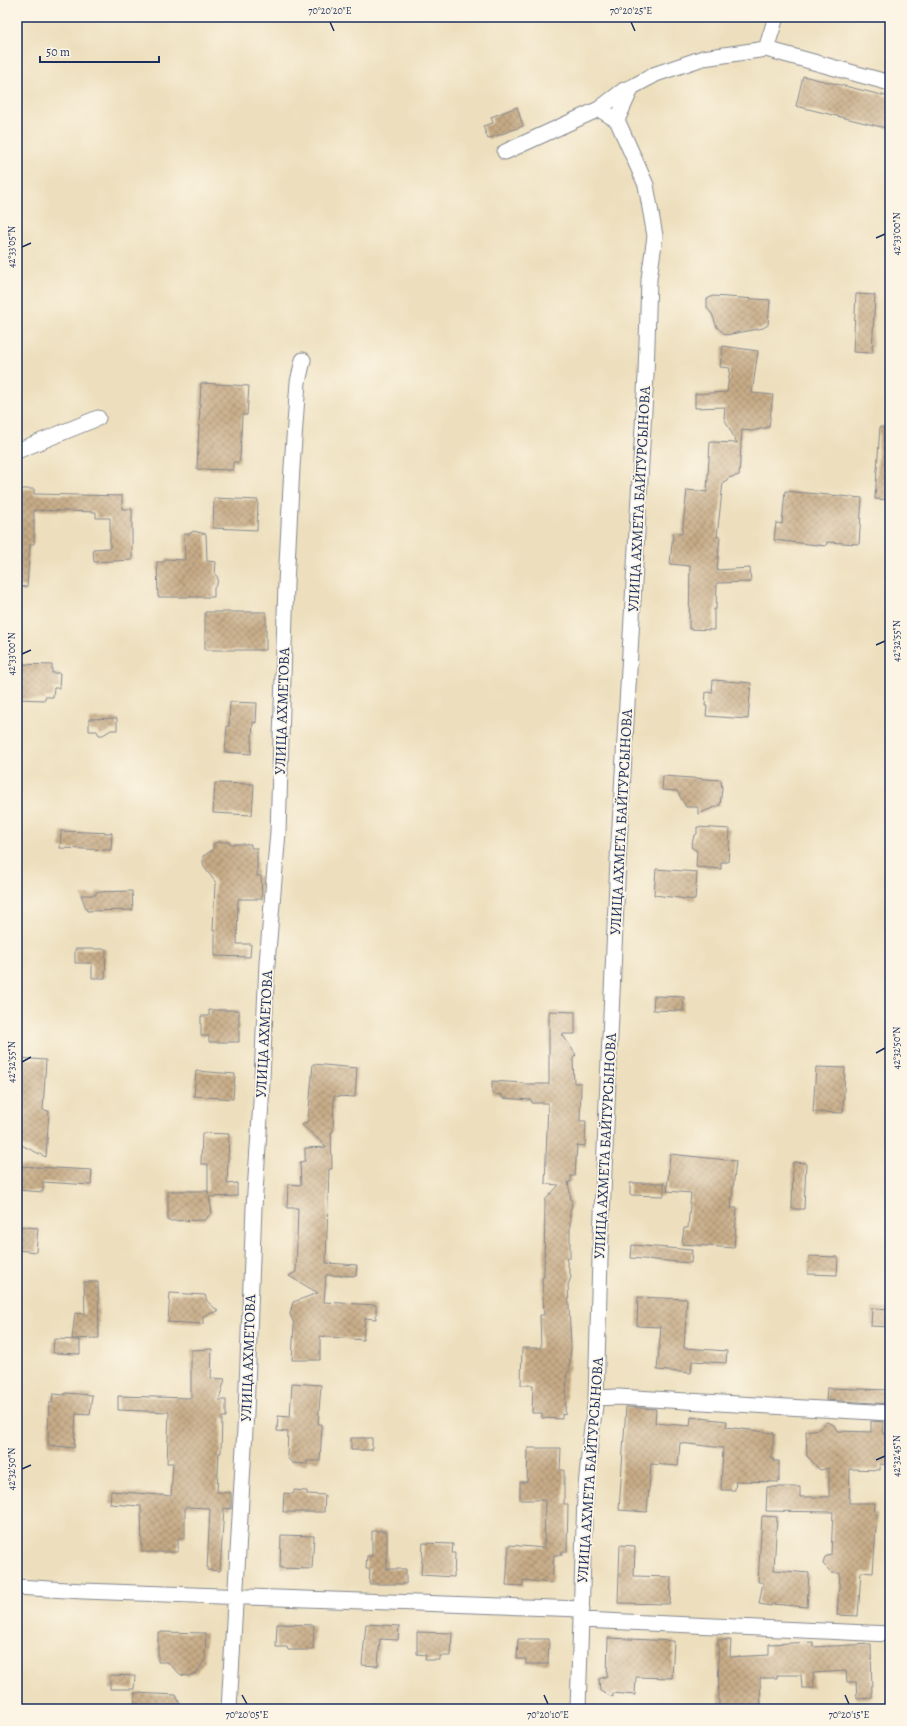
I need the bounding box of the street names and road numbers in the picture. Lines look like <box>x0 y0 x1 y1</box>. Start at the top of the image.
street label: УЛИЦА АХМЕТА БАЙТУРСЫНОВА <box>623 385 655 613</box>
street label: УЛИЦА АХМЕТОВА <box>270 647 294 775</box>
street label: УЛИЦА АХМЕТА БАЙТУРСЫНОВА <box>605 708 637 936</box>
street label: УЛИЦА АХМЕТОВА <box>251 970 277 1098</box>
street label: УЛИЦА АХМЕТА БАЙТУРСЫНОВА <box>589 1032 621 1260</box>
street label: УЛИЦА АХМЕТОВА <box>236 1294 260 1422</box>
street label: УЛИЦА АХМЕТА БАЙТУРСЫНОВА <box>572 1356 608 1584</box>

